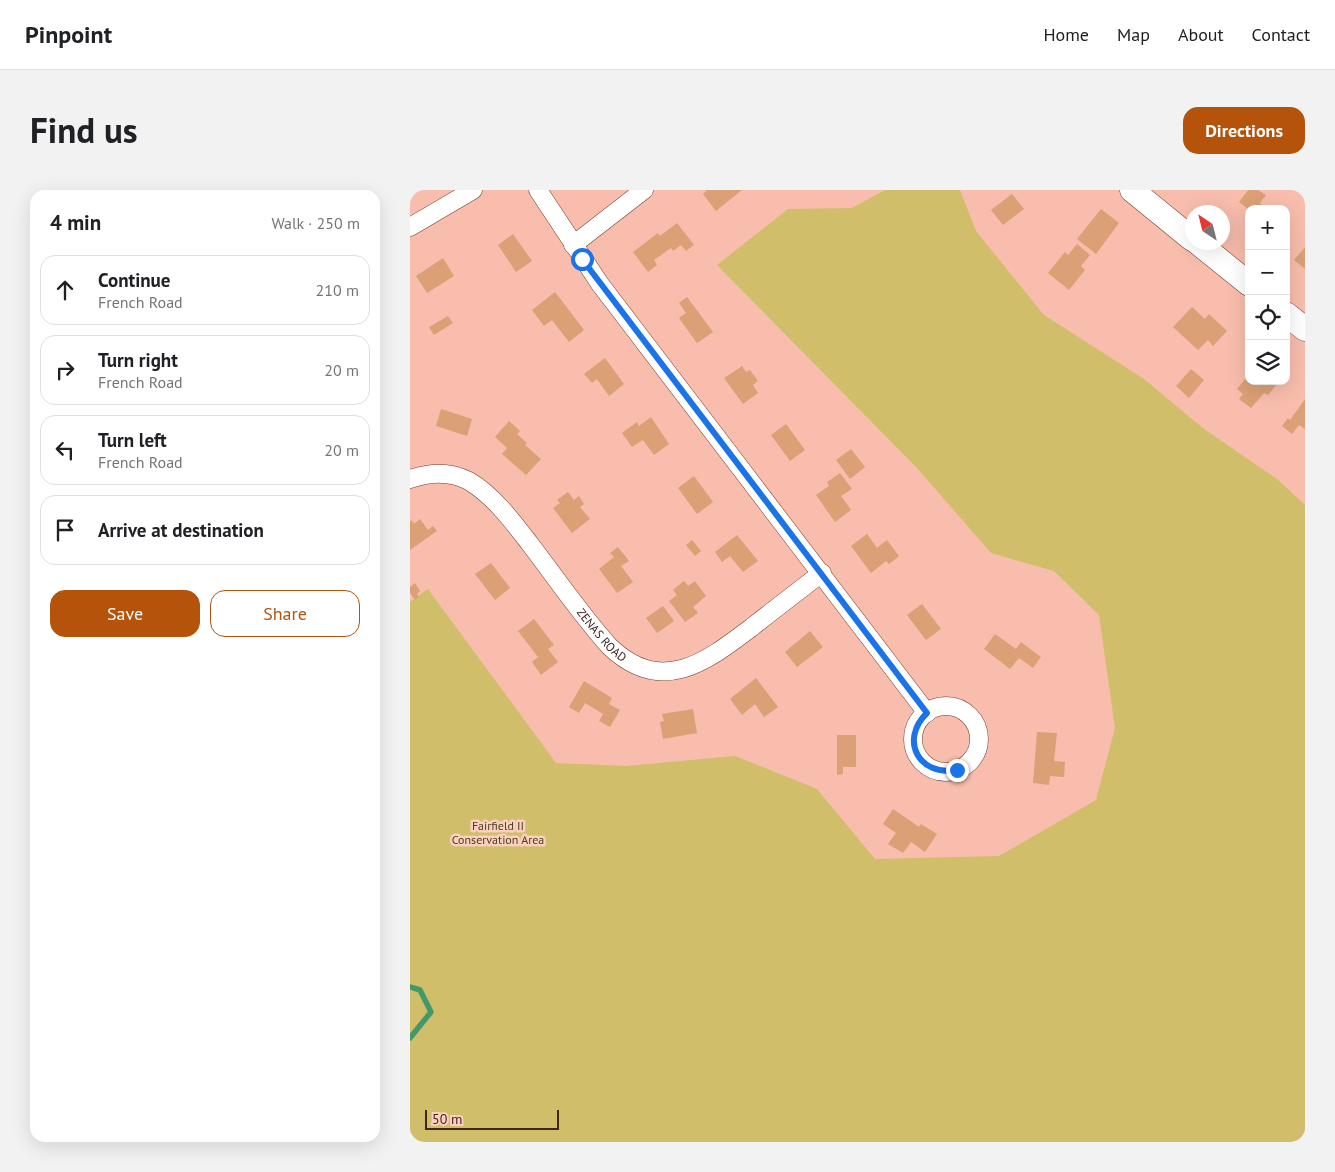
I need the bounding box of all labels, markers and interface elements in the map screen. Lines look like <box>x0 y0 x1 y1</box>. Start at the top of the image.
text: Pinpoint <box>25 19 112 50</box>
text: Home <box>1043 23 1089 46</box>
text: Map <box>1117 23 1150 46</box>
text: About <box>1178 23 1224 46</box>
text: Contact <box>1252 23 1310 46</box>
text: Find us <box>30 107 138 153</box>
button: Directions <box>1183 107 1305 154</box>
north arrow <box>1185 205 1230 250</box>
map controls <box>1245 205 1290 385</box>
button: + <box>1245 205 1290 250</box>
text: 4 min <box>50 209 101 236</box>
text: Walk · 250 m <box>271 213 360 233</box>
route start <box>571 248 594 271</box>
button: − <box>1245 250 1290 295</box>
text: Continue <box>98 268 170 292</box>
icon: ahead <box>51 276 79 304</box>
text: 210 m <box>316 280 359 300</box>
text: French Road <box>98 292 183 312</box>
button: locate <box>1245 295 1290 340</box>
button: layers <box>1245 340 1290 385</box>
text: Turn right <box>98 348 178 372</box>
icon: right <box>51 356 79 384</box>
text: 20 m <box>324 360 359 380</box>
text: French Road <box>98 372 183 392</box>
text: Turn left <box>98 428 167 452</box>
icon: left <box>51 436 79 464</box>
text: 20 m <box>324 440 359 460</box>
text: French Road <box>98 452 183 472</box>
icon: arrive <box>51 516 79 544</box>
text: Arrive at destination <box>98 518 264 542</box>
button: Save <box>50 590 200 637</box>
button: Share <box>210 590 360 637</box>
street label: ZENAS ROAD <box>574 605 630 665</box>
route end <box>946 759 969 782</box>
park label: Fairfield II Conservation Area <box>452 818 544 847</box>
scale bar <box>425 1107 559 1130</box>
text: 50 m <box>432 1110 462 1128</box>

